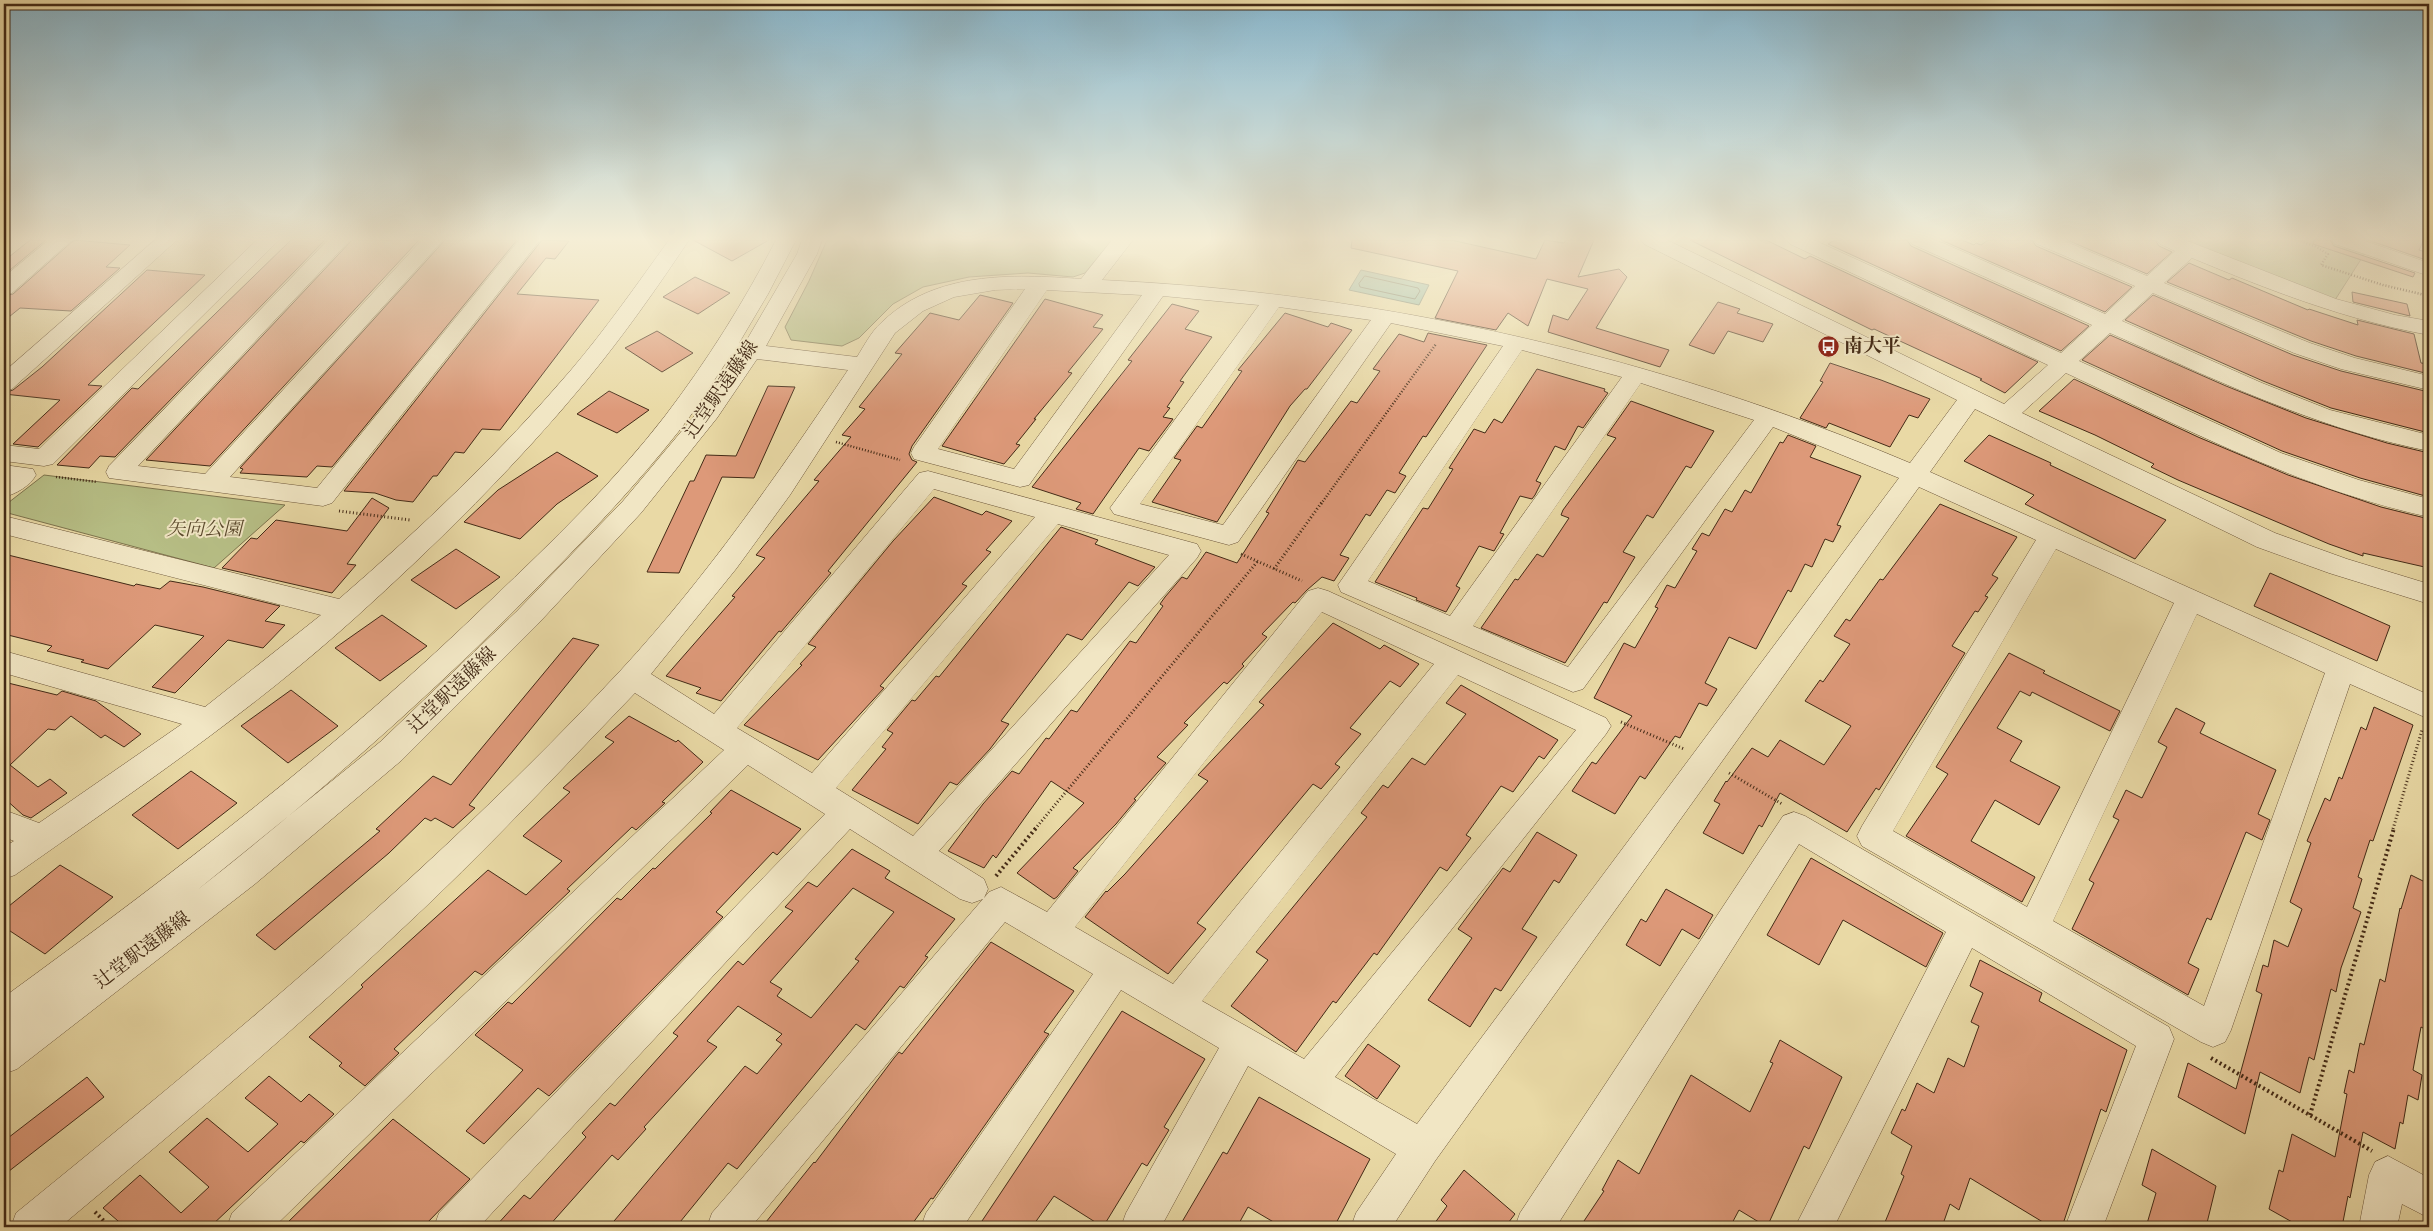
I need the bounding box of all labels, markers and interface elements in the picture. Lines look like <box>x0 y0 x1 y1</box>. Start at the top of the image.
bus stop icon: 南大平 <box>1816 335 1840 359</box>
place label: 南大平 <box>1844 335 1901 357</box>
street label: 辻堂駅遠藤線 <box>680 337 762 442</box>
park label: 矢向公園 <box>166 519 245 540</box>
street label: 辻堂駅遠藤線 <box>404 643 501 737</box>
street label: 辻堂駅遠藤線 <box>91 908 194 993</box>

